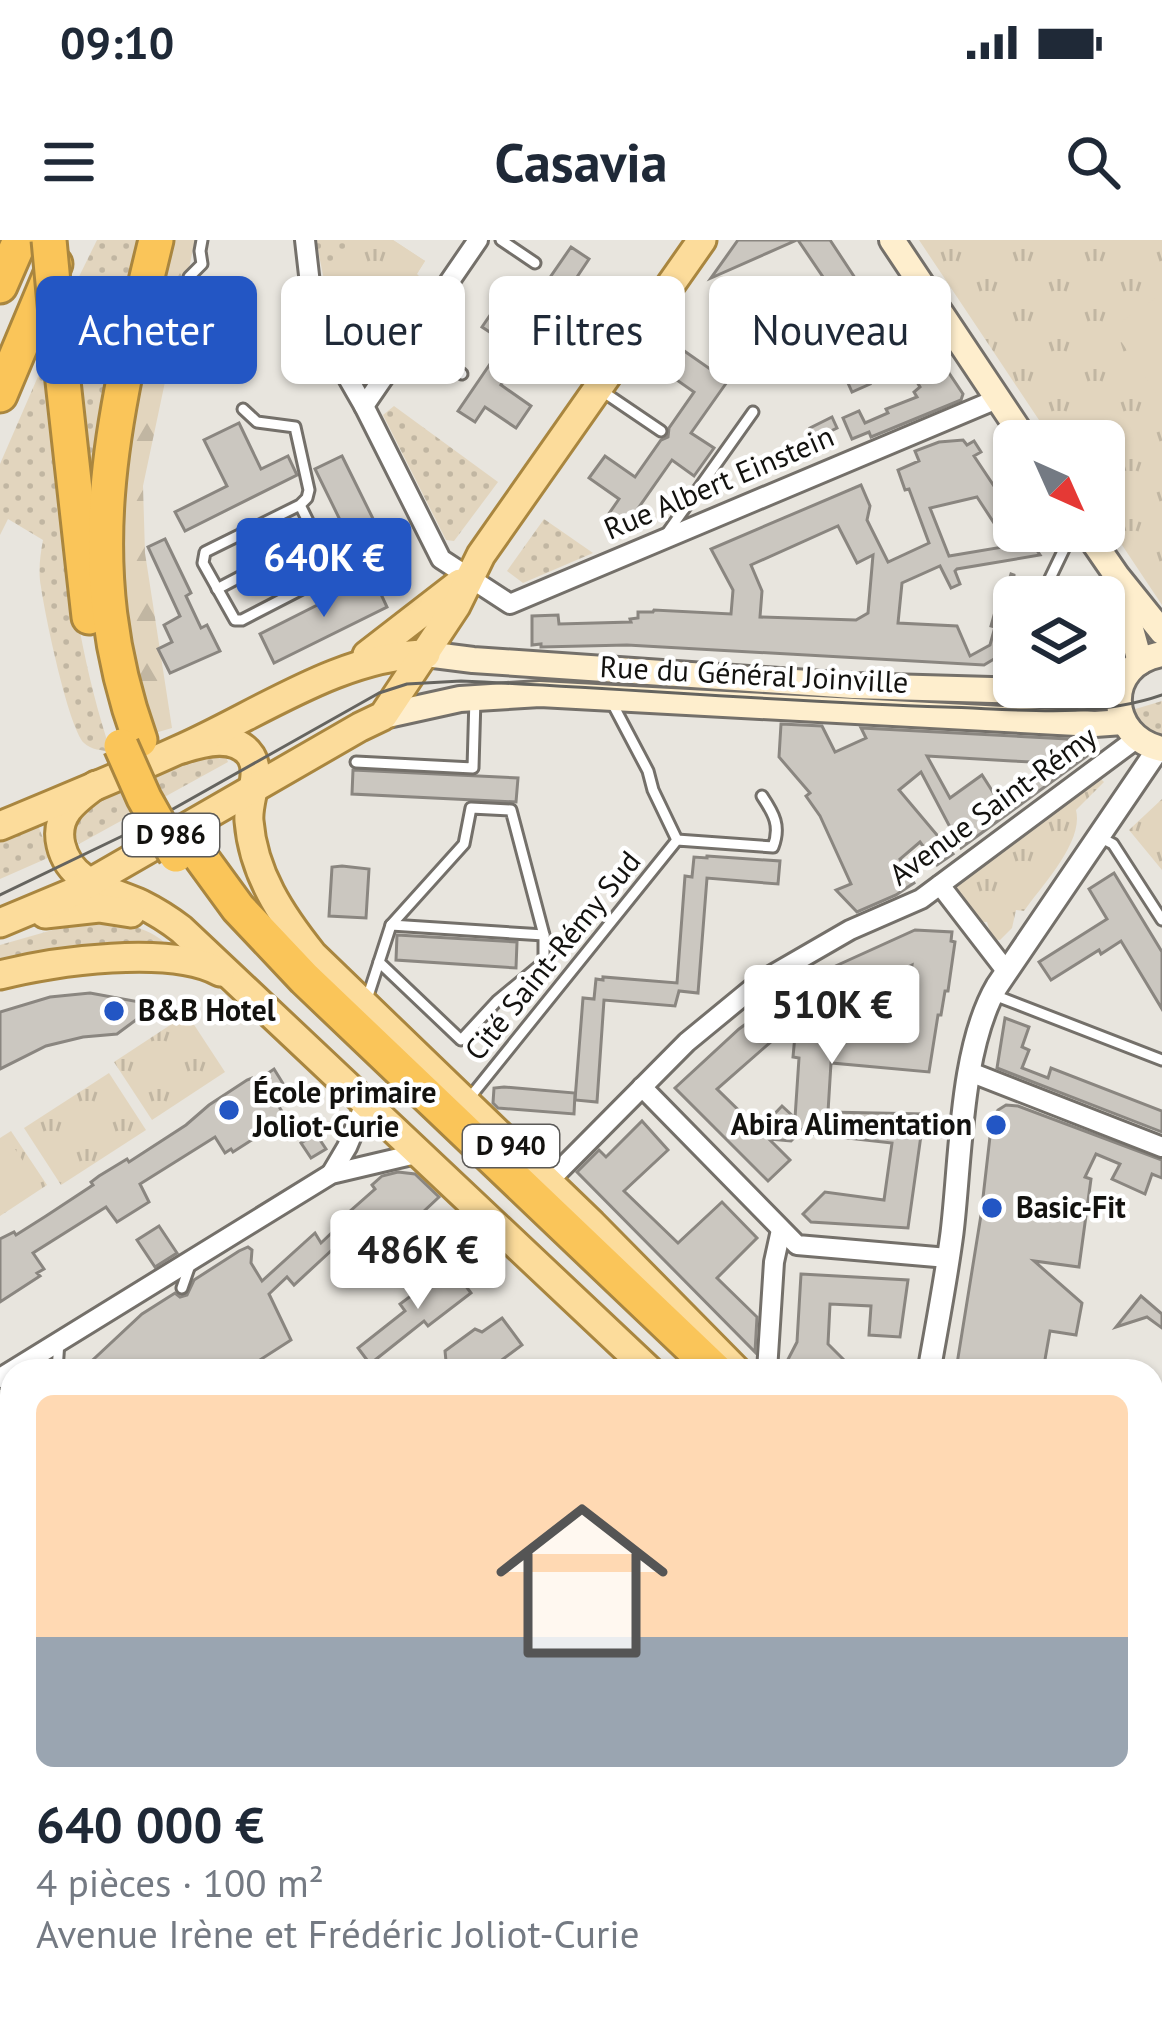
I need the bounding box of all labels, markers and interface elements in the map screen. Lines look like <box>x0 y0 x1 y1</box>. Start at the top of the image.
text: 09:10 <box>60 13 174 71</box>
text: Casavia <box>494 127 668 197</box>
icon: menu <box>36 129 102 195</box>
icon: search <box>1060 129 1126 195</box>
chip: Acheter <box>36 276 257 384</box>
chip: Louer <box>281 276 465 384</box>
chip: Filtres <box>489 276 685 384</box>
chip: Nouveau <box>709 276 951 384</box>
street label: Rue Albert Einstein <box>598 416 839 548</box>
north arrow <box>993 420 1125 552</box>
map controls <box>993 420 1125 708</box>
pin: 640K € <box>226 518 422 620</box>
text: 640K € <box>263 531 385 582</box>
button: layers <box>993 576 1125 708</box>
street label: Rue du Général Joinville <box>599 646 909 701</box>
street label: Avenue Saint-Rémy <box>881 716 1103 893</box>
road number: D 986 <box>123 814 219 856</box>
street label: Cité Saint-Rémy Sud <box>455 842 648 1068</box>
pin: 510K € <box>734 965 930 1067</box>
text: 510K € <box>771 978 893 1029</box>
place label: B&B Hotel <box>138 990 276 1029</box>
marker: B&B Hotel <box>101 998 127 1024</box>
place label: École primaire Joliot-Curie <box>252 1072 437 1145</box>
marker: École primaire Joliot-Curie <box>216 1097 242 1123</box>
place label: Abira Alimentation <box>731 1104 972 1143</box>
marker: Abira Alimentation <box>983 1112 1009 1138</box>
road number: D 940 <box>463 1125 559 1167</box>
place label: Basic-Fit <box>1016 1187 1126 1226</box>
marker: Basic-Fit <box>979 1195 1005 1221</box>
pin: 486K € <box>320 1210 516 1312</box>
text: 486K € <box>357 1223 479 1274</box>
icon: home <box>474 1473 690 1689</box>
text: 640 000 € <box>36 1791 264 1857</box>
text: 4 pièces · 100 m² <box>36 1857 324 1908</box>
text: Avenue Irène et Frédéric Joliot-Curie <box>36 1908 640 1959</box>

